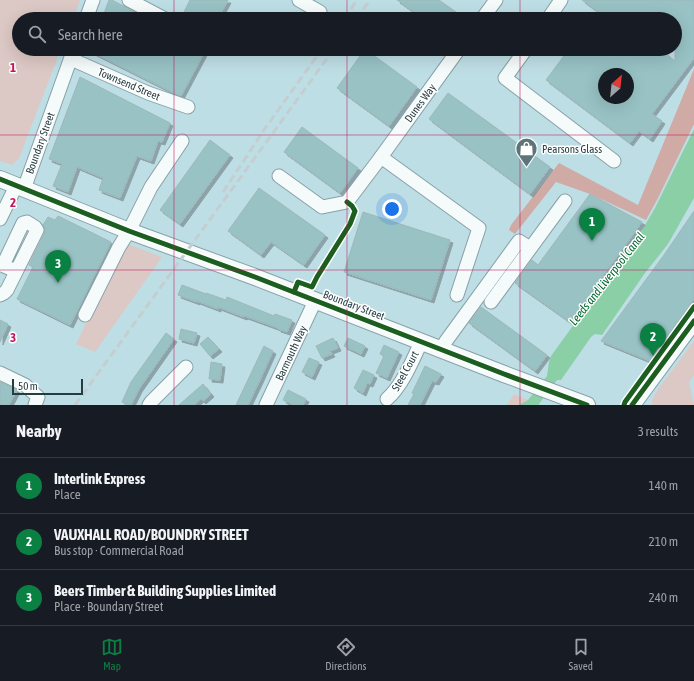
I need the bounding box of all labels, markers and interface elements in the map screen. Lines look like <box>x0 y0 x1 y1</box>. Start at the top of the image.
search box <box>12 12 682 56</box>
icon: search <box>26 23 48 45</box>
text: Search here <box>58 26 123 43</box>
text: 1 <box>10 60 16 75</box>
street label: Townsend Street <box>96 66 162 102</box>
north arrow <box>598 68 634 104</box>
street label: Dunes Way <box>402 81 438 125</box>
street label: Boundary Street <box>23 111 57 175</box>
shop icon: Pearsons Glass <box>513 136 539 169</box>
place label: Pearsons Glass <box>542 143 602 155</box>
text: 2 <box>10 195 16 210</box>
your location <box>382 199 402 219</box>
pin: 1 <box>579 208 605 241</box>
water label: Leeds and Liverpool Canal <box>566 230 648 328</box>
pin: 3 <box>45 250 71 283</box>
street label: Boundary Street <box>322 288 386 322</box>
street label: Barmouth Way <box>273 323 309 382</box>
pin: 2 <box>640 323 666 356</box>
text: 3 <box>10 330 16 345</box>
street label: Steel Court <box>389 349 421 393</box>
scale bar <box>12 377 83 396</box>
text: 50 m <box>18 380 38 392</box>
text: Nearby <box>16 421 62 441</box>
text: 3 results <box>638 424 678 439</box>
text: Interlink Express <box>54 470 145 487</box>
text: 1 <box>26 478 32 493</box>
text: 140 m <box>649 478 678 493</box>
text: Place <box>54 487 81 502</box>
text: VAUXHALL ROAD/BOUNDRY STREET <box>54 526 248 543</box>
text: 2 <box>26 534 32 549</box>
text: 210 m <box>649 534 678 549</box>
text: Bus stop · Commercial Road <box>54 543 184 558</box>
text: Beers Timber & Building Supplies Limited <box>54 582 276 599</box>
text: 3 <box>26 590 32 605</box>
text: 240 m <box>649 590 678 605</box>
text: Place · Boundary Street <box>54 599 163 614</box>
tab: Map <box>101 636 123 672</box>
tab: Directions <box>325 636 366 672</box>
tab: Saved <box>569 636 593 672</box>

